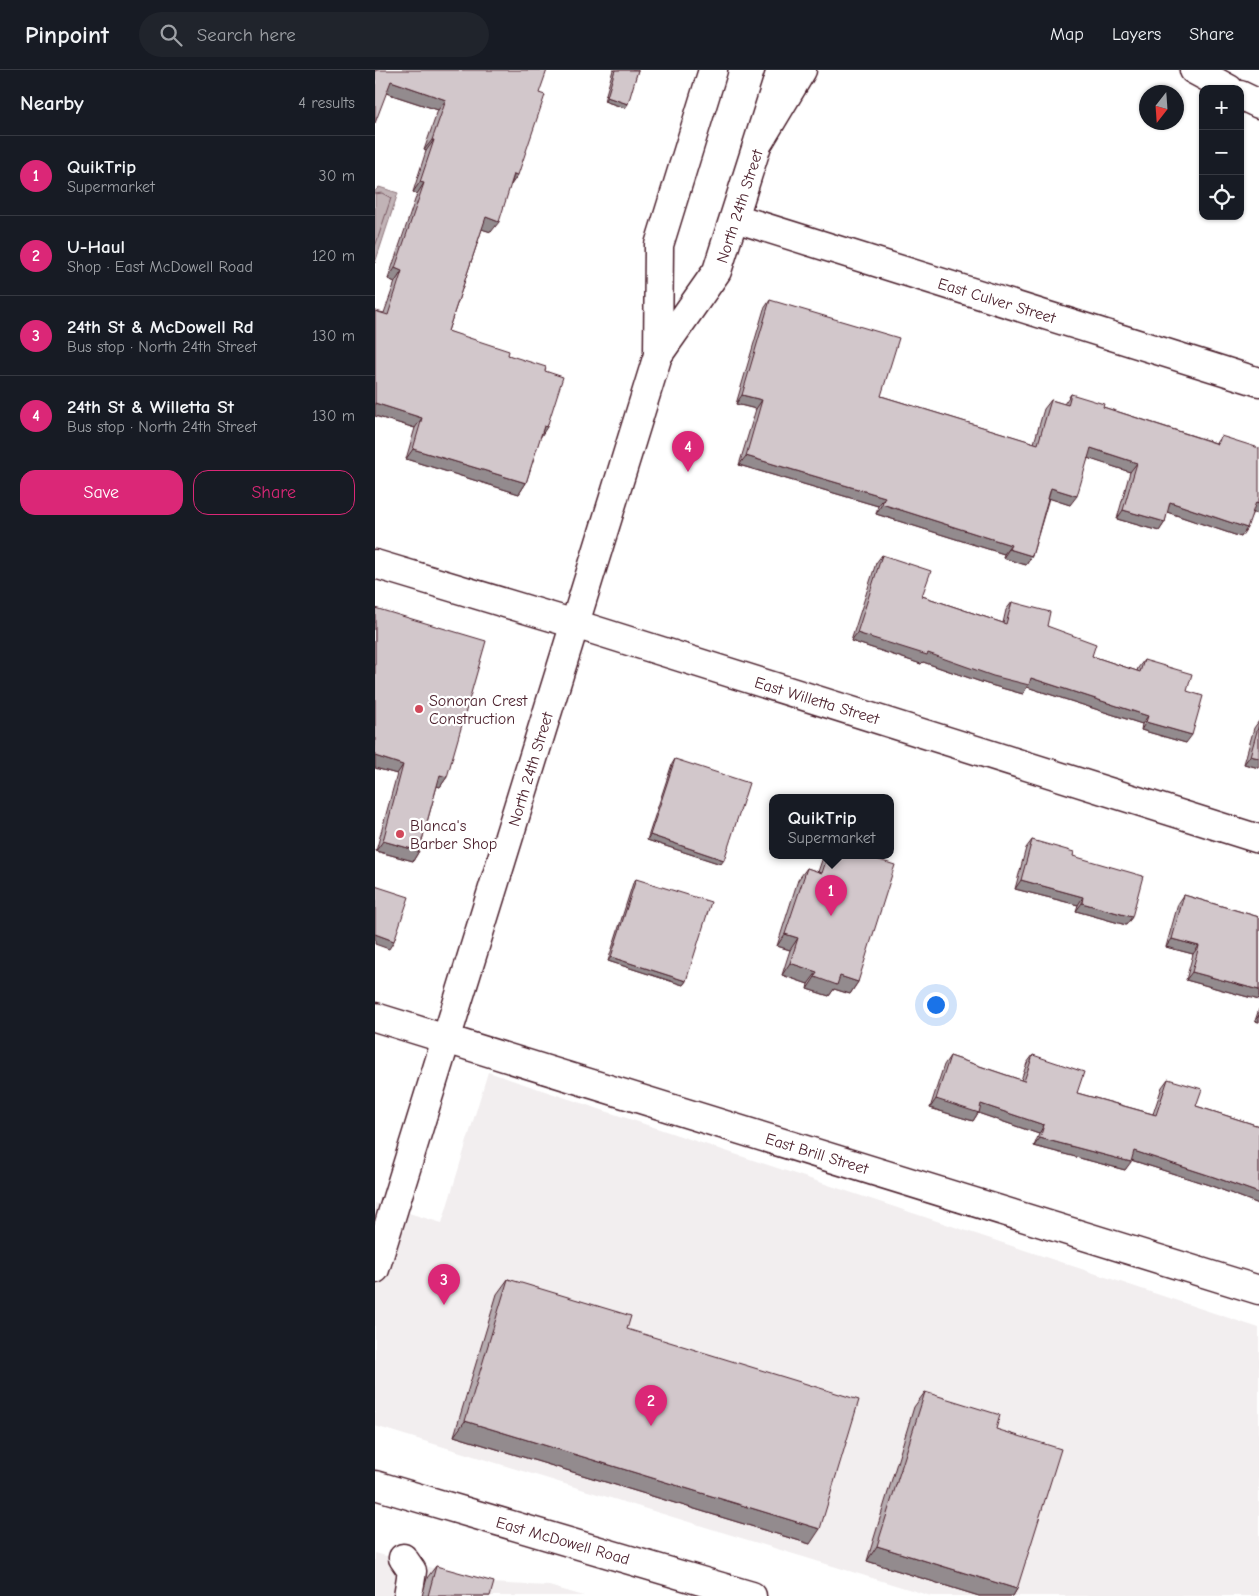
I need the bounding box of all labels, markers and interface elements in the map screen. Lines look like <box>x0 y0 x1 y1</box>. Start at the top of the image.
search box <box>139 12 489 57</box>
text: Pinpoint <box>25 21 109 49</box>
icon: search <box>157 21 185 49</box>
text: Search here <box>197 24 296 46</box>
text: Map <box>1050 24 1084 45</box>
text: Layers <box>1112 24 1161 45</box>
text: Share <box>1189 24 1234 45</box>
north arrow <box>1139 85 1184 130</box>
map controls <box>1199 85 1244 220</box>
button: + <box>1199 85 1244 130</box>
text: Nearby <box>20 91 84 115</box>
text: 4 results <box>298 94 355 112</box>
button: − <box>1199 130 1244 175</box>
street label: North 24th Street <box>713 147 767 265</box>
text: QuikTrip <box>67 156 136 178</box>
text: 1 <box>33 167 39 185</box>
text: 30 m <box>319 167 355 185</box>
button: locate <box>1199 175 1244 220</box>
text: Supermarket <box>67 178 155 196</box>
text: U-Haul <box>67 236 125 258</box>
text: 2 <box>32 247 40 265</box>
text: 120 m <box>312 247 355 265</box>
text: Shop · East McDowell Road <box>67 258 253 276</box>
street label: East Culver Street <box>936 274 1058 328</box>
text: 24th St & McDowell Rd <box>67 316 254 338</box>
text: 3 <box>32 327 40 345</box>
text: 130 m <box>312 327 355 345</box>
text: Bus stop · North 24th Street <box>67 338 257 356</box>
text: 24th St & Willetta St <box>67 396 234 418</box>
text: 4 <box>32 407 40 425</box>
text: 130 m <box>312 407 355 425</box>
text: Bus stop · North 24th Street <box>67 418 257 436</box>
pin: 4 <box>672 431 704 472</box>
button: Save <box>20 470 183 515</box>
button: Share <box>193 470 355 515</box>
street label: East Willetta Street <box>752 673 882 729</box>
place label: Sonoran Crest Construction <box>429 692 528 728</box>
marker: Sonoran Crest Construction <box>413 703 425 715</box>
street label: North 24th Street <box>505 710 557 829</box>
popup <box>769 794 894 859</box>
text: QuikTrip <box>788 807 857 829</box>
place label: Blanca's Barber Shop <box>410 817 497 853</box>
marker: Blanca's Barber Shop <box>394 828 406 840</box>
text: Supermarket <box>788 829 875 847</box>
pin: 1 <box>815 875 847 916</box>
your location <box>923 992 949 1018</box>
street label: East Brill Street <box>763 1130 871 1178</box>
pin: 3 <box>428 1264 460 1305</box>
pin: 2 <box>635 1385 667 1426</box>
street label: East McDowell Road <box>494 1513 632 1569</box>

